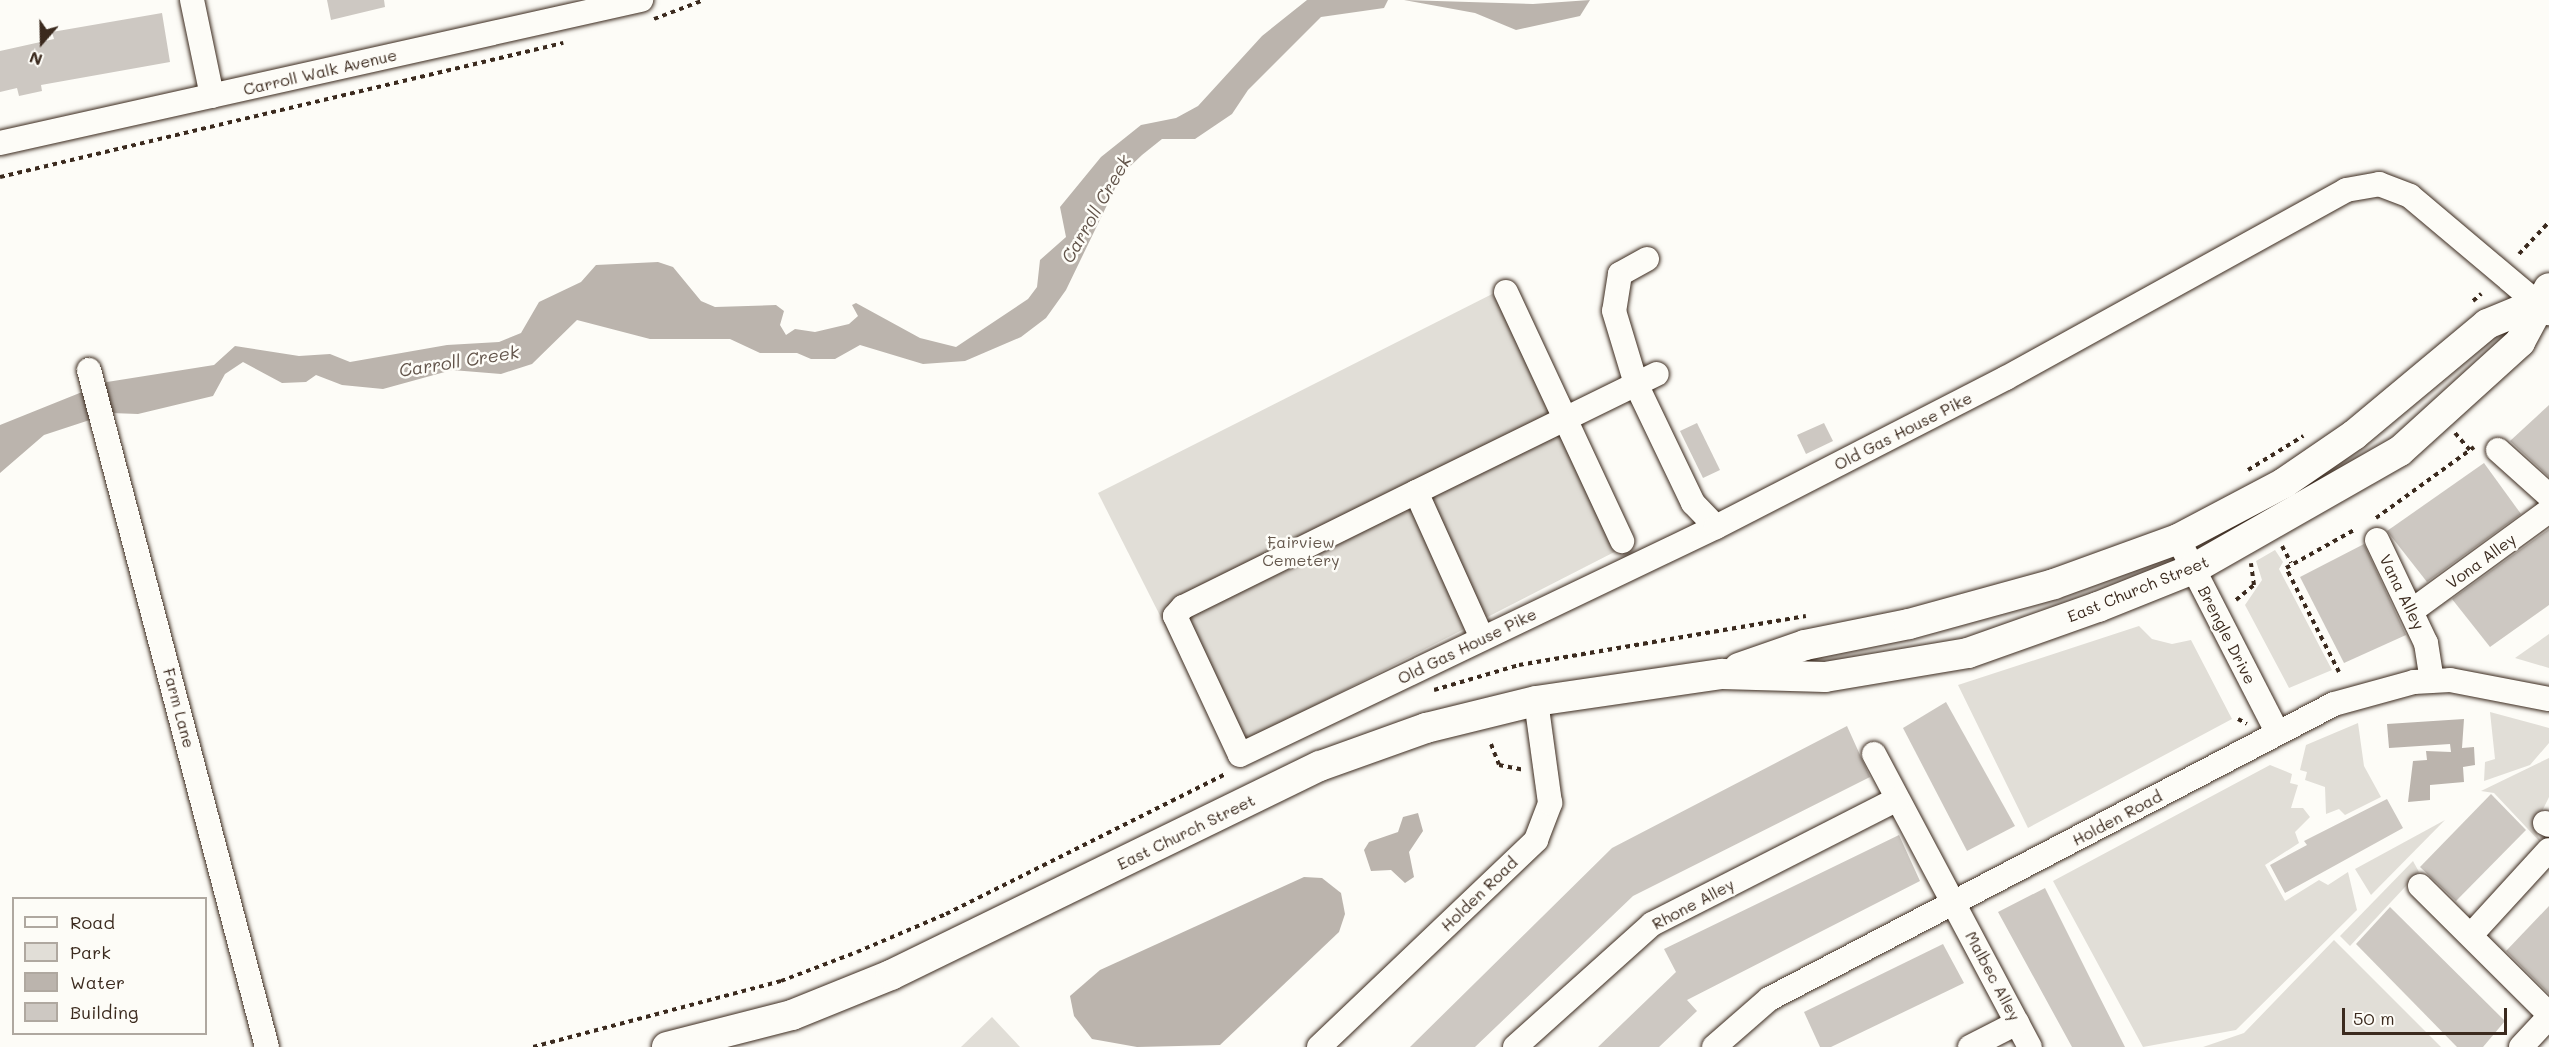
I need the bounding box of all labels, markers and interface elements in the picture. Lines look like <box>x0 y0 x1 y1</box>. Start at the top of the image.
north arrow <box>12 12 72 72</box>
street label: Carroll Walk Avenue <box>241 45 399 99</box>
text: N <box>26 47 45 71</box>
water label: Carroll Creek <box>1056 151 1136 267</box>
water label: Carroll Creek <box>397 341 521 381</box>
street label: Old Gas House Pike <box>1831 388 1975 474</box>
street label: Vona Alley <box>2443 529 2519 593</box>
park label: Fairview Cemetery <box>1262 532 1340 570</box>
street label: Vana Alley <box>2375 551 2429 633</box>
street label: East Church Street <box>2065 552 2211 626</box>
street label: Brengle Drive <box>2194 583 2260 687</box>
street label: Old Gas House Pike <box>1394 604 1540 688</box>
street label: Farm Lane <box>159 666 199 750</box>
street label: Holden Road <box>2069 786 2165 850</box>
street label: East Church Street <box>1114 790 1258 874</box>
street label: Holden Road <box>1437 853 1521 935</box>
street label: Rhone Alley <box>1649 874 1737 934</box>
legend <box>12 897 207 1035</box>
text: Road <box>70 910 115 934</box>
street label: Malbec Alley <box>1961 928 2025 1024</box>
text: Park <box>70 940 111 964</box>
text: Water <box>70 970 125 994</box>
scale bar <box>2345 996 2510 1034</box>
text: Building <box>70 1000 138 1024</box>
text: 50 m <box>2353 1006 2395 1030</box>

